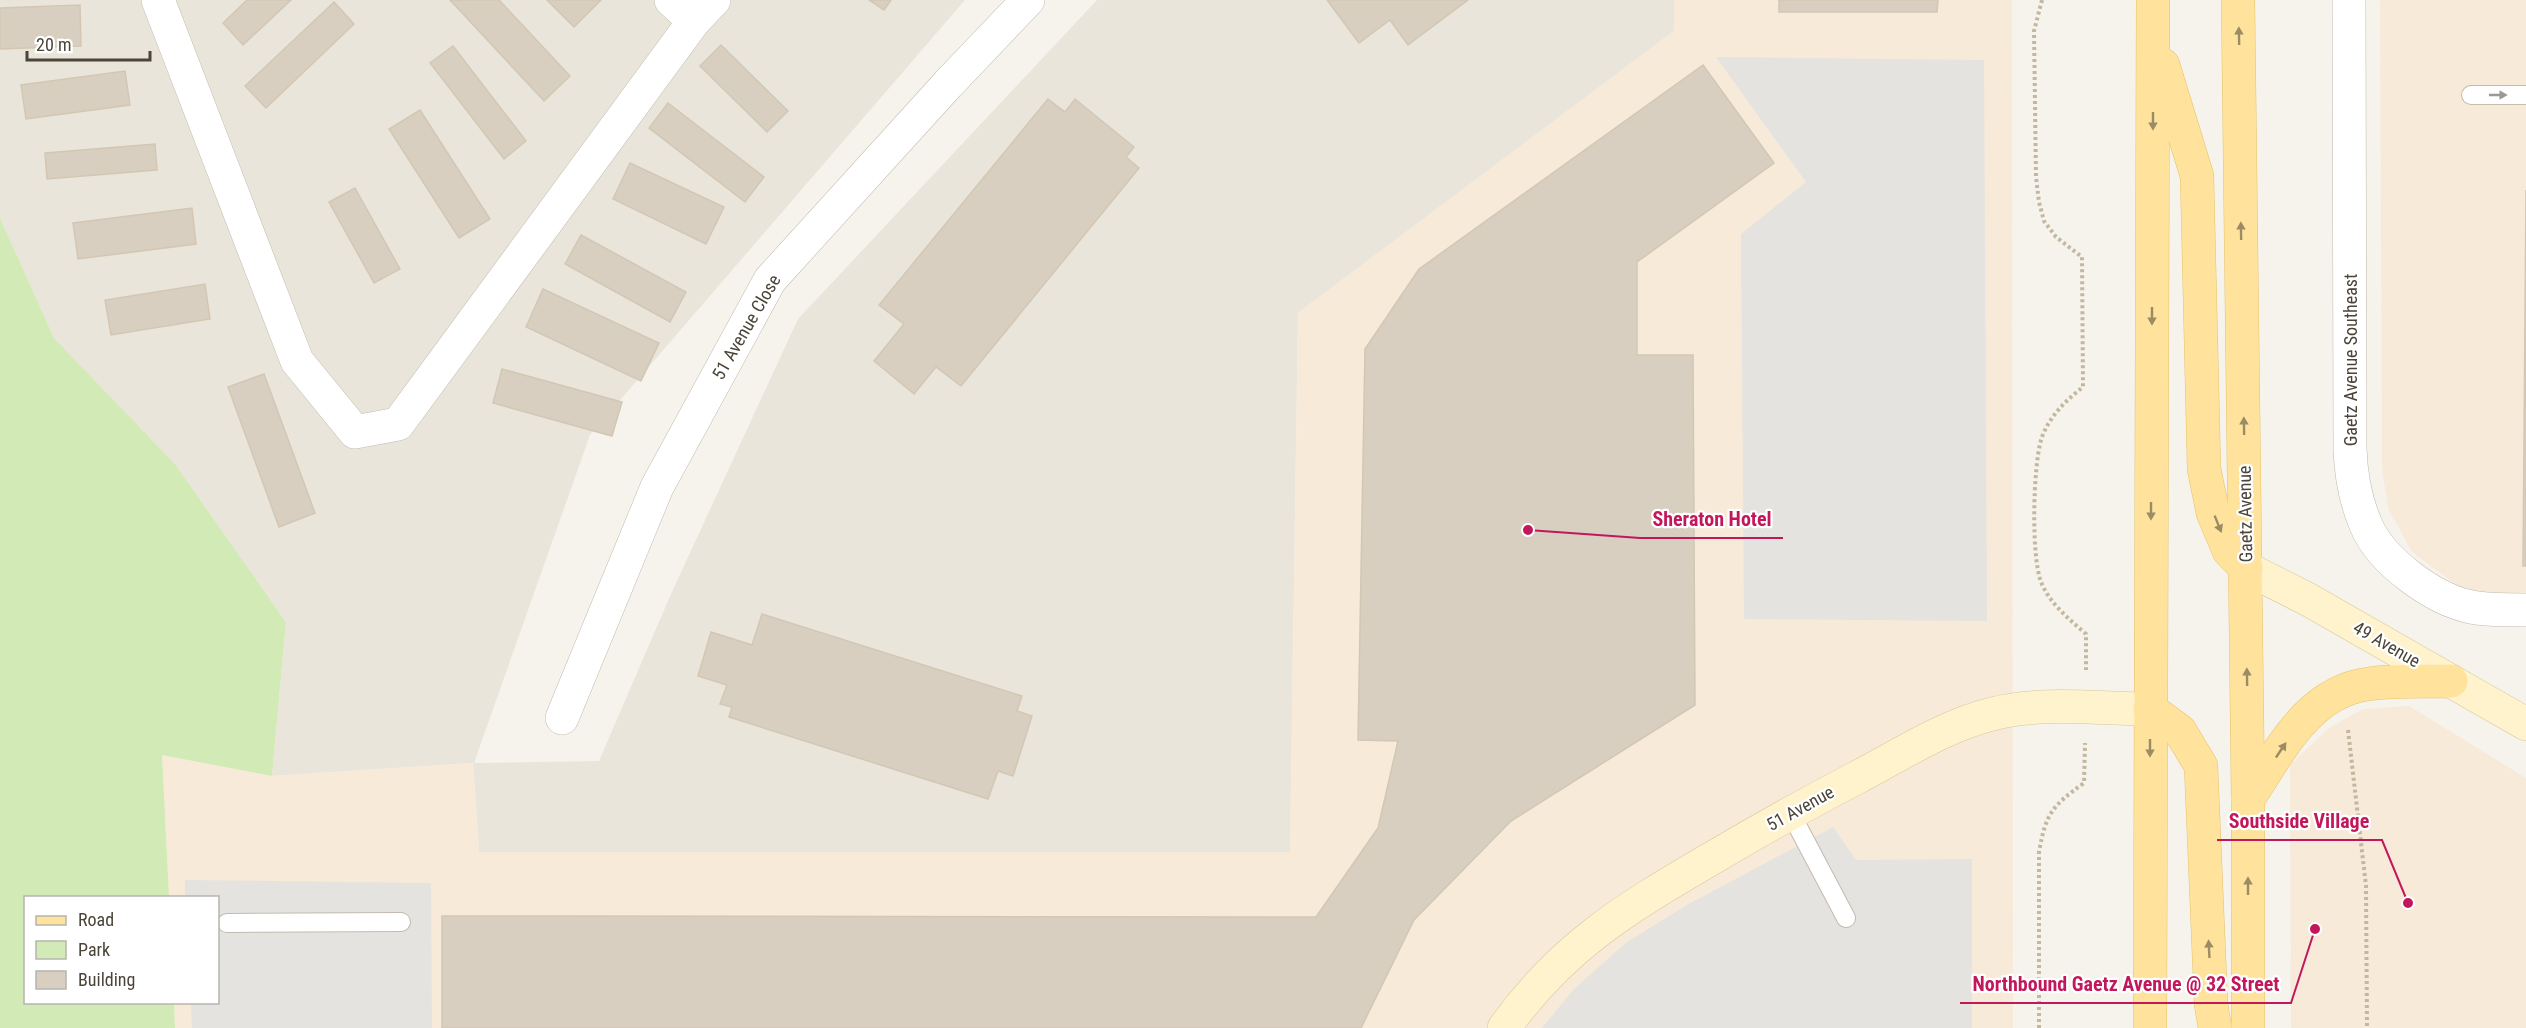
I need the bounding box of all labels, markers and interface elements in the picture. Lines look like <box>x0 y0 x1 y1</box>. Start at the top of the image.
scale bar <box>27 24 150 62</box>
one-way arrow <box>2234 27 2244 46</box>
text: 20 m <box>36 34 71 55</box>
one-way arrow <box>2489 90 2508 100</box>
one-way arrow <box>2148 112 2158 131</box>
one-way arrow <box>2236 221 2246 240</box>
street label: 51 Avenue Close <box>707 271 785 383</box>
street label: Gaetz Avenue Southeast <box>2340 274 2361 446</box>
one-way arrow <box>2147 307 2157 326</box>
one-way arrow <box>2239 416 2249 435</box>
street label: Gaetz Avenue <box>2234 465 2256 563</box>
callout: Sheraton Hotel <box>1640 500 1783 538</box>
one-way arrow <box>2146 502 2156 521</box>
text: Sheraton Hotel <box>1652 507 1772 531</box>
one-way arrow <box>2214 515 2223 533</box>
street label: 49 Avenue <box>2350 616 2424 672</box>
one-way arrow <box>2242 668 2252 687</box>
one-way arrow <box>2145 739 2155 758</box>
one-way arrow <box>2275 742 2286 758</box>
street label: 51 Avenue <box>1763 781 1837 835</box>
callout: Southside Village <box>2217 802 2382 840</box>
text: Southside Village <box>2229 809 2369 833</box>
one-way arrow <box>2243 876 2253 895</box>
legend <box>24 896 219 1004</box>
text: Road <box>78 909 114 930</box>
text: Park <box>78 939 110 960</box>
one-way arrow <box>2204 939 2213 958</box>
callout: Northbound Gaetz Avenue @ 32 Street <box>1960 965 2291 1003</box>
text: Building <box>78 969 135 990</box>
text: Northbound Gaetz Avenue @ 32 Street <box>1973 972 2279 996</box>

